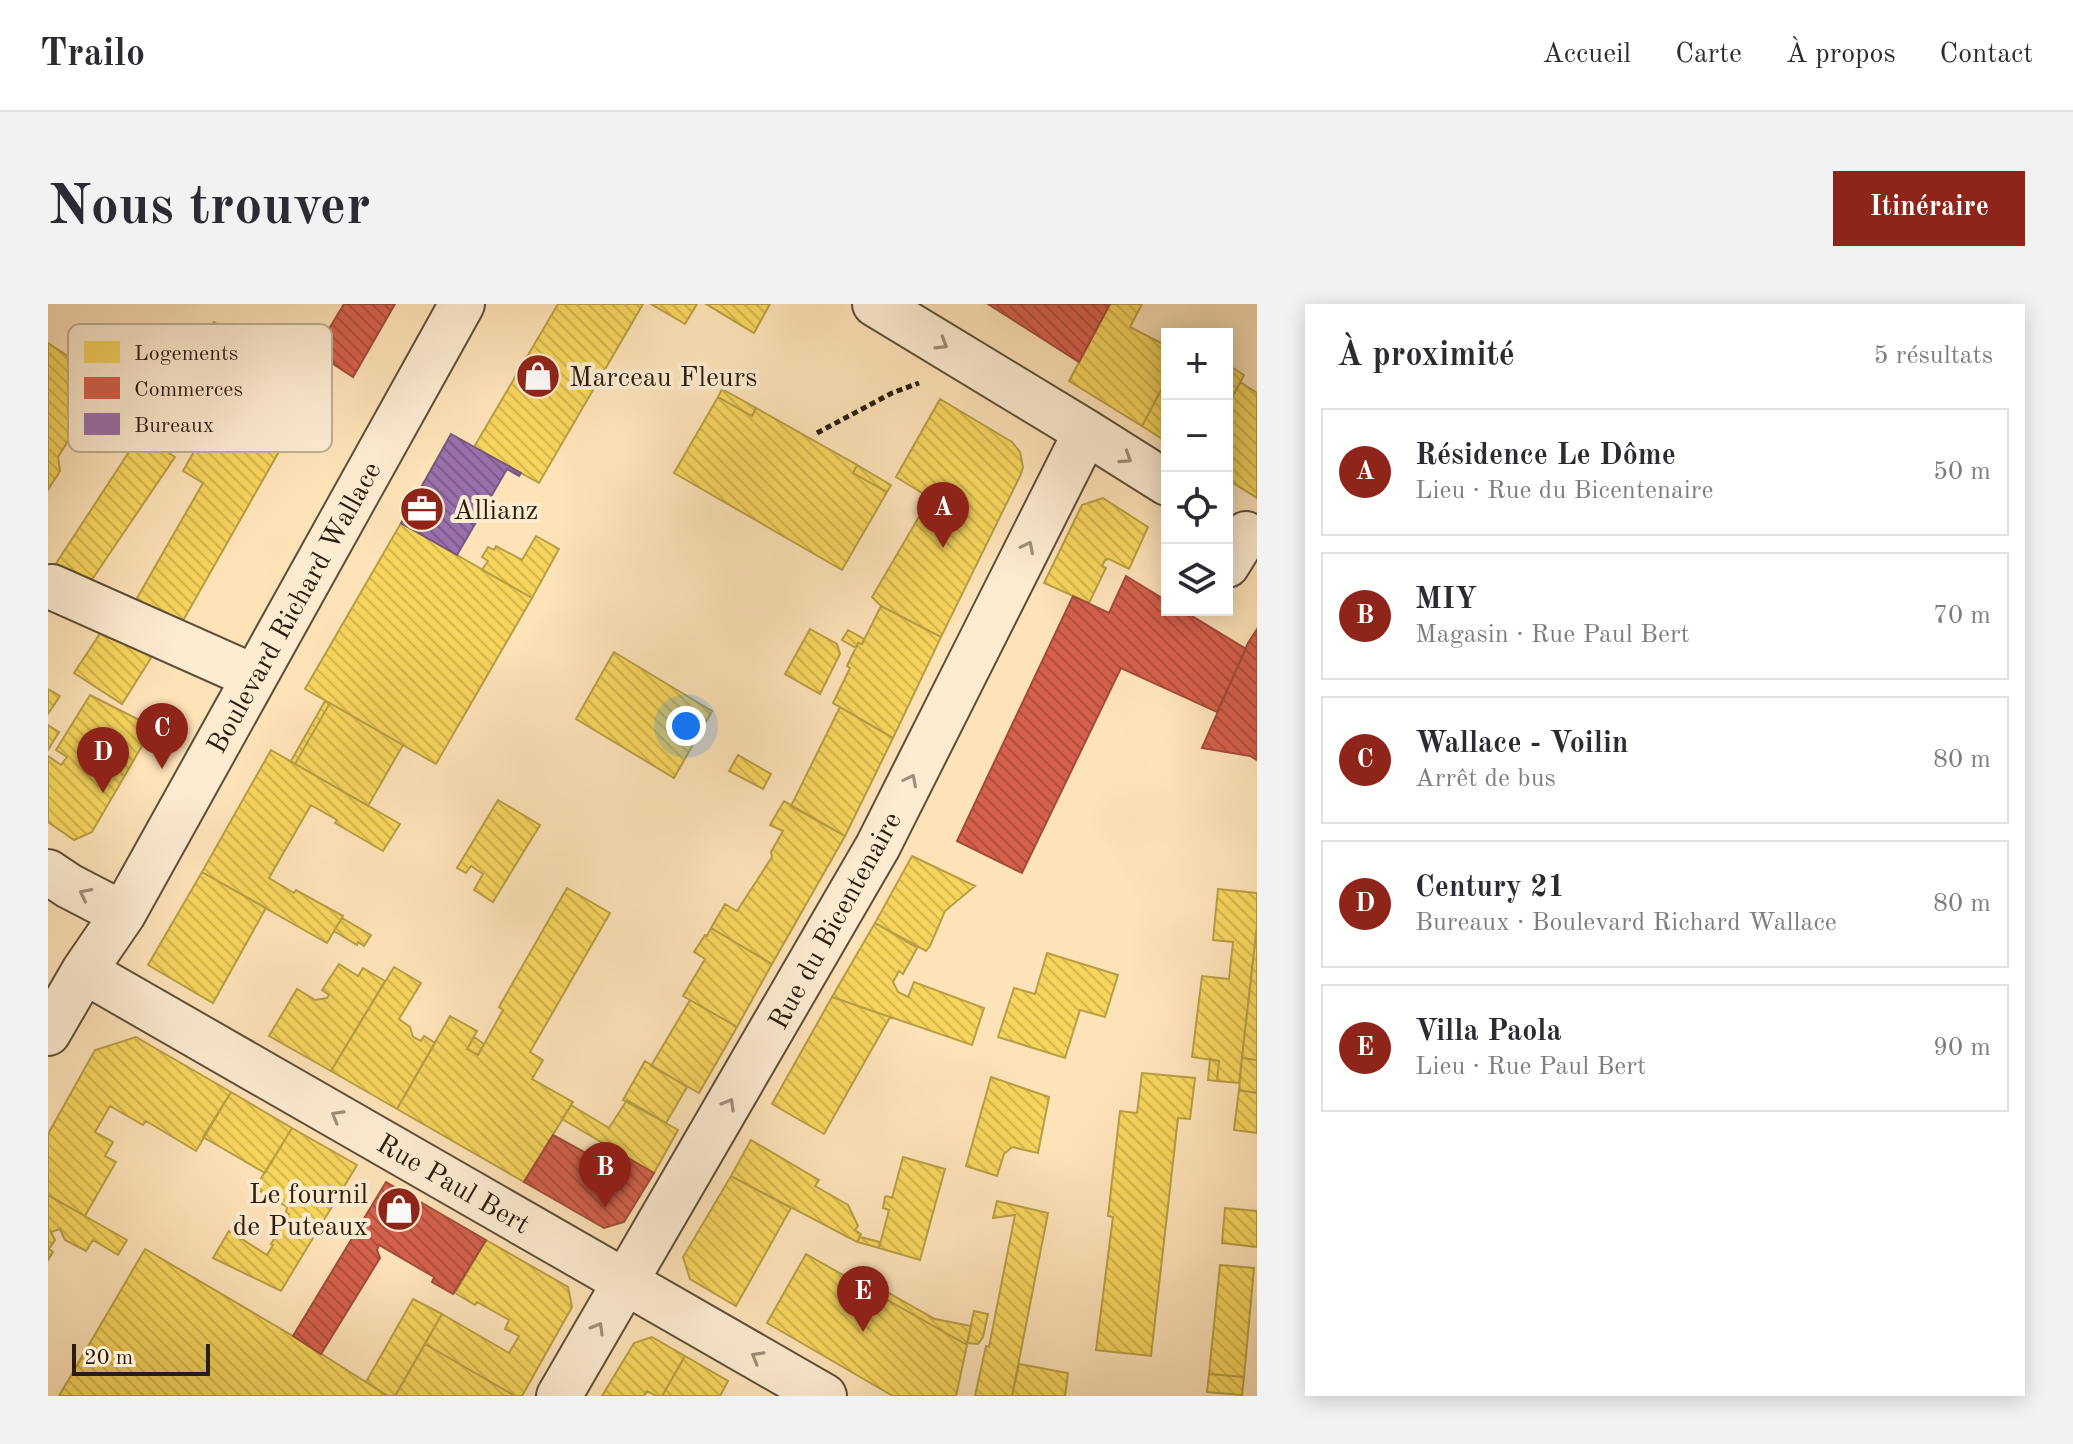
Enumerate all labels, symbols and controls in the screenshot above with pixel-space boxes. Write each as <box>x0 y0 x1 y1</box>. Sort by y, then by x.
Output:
text: Trailo <box>40 36 145 74</box>
text: Accueil <box>1542 41 1631 69</box>
text: Carte <box>1675 41 1742 69</box>
text: À propos <box>1786 41 1896 69</box>
text: Contact <box>1940 41 2033 69</box>
button: Itinéraire <box>1833 171 2025 246</box>
text: Nous trouver <box>48 180 371 236</box>
legend <box>68 324 332 452</box>
map controls <box>1161 328 1233 616</box>
button: + <box>1161 328 1233 400</box>
one-way arrow <box>933 335 948 350</box>
text: À proximité <box>1337 339 1515 373</box>
text: Logements <box>134 343 238 365</box>
text: 5 résultats <box>1874 343 1993 369</box>
shop icon: Marceau Fleurs <box>514 352 562 400</box>
place label: Marceau Fleurs <box>569 365 757 393</box>
text: Commerces <box>134 379 243 401</box>
button: − <box>1161 400 1233 472</box>
text: Bureaux <box>134 415 214 437</box>
text: Résidence Le Dôme <box>1415 441 1676 471</box>
one-way arrow <box>1117 448 1132 463</box>
street label: Boulevard Richard Wallace <box>204 458 388 759</box>
text: A <box>1355 459 1375 485</box>
text: 50 m <box>1933 459 1991 485</box>
button: locate <box>1161 472 1233 544</box>
text: Lieu · Rue du Bicentenaire <box>1415 478 1713 504</box>
pin: A <box>917 482 969 548</box>
office icon: Allianz <box>398 485 446 533</box>
place label: Allianz <box>453 498 538 526</box>
one-way arrow <box>1018 541 1034 556</box>
button: layers <box>1161 544 1233 616</box>
text: MIY <box>1415 585 1477 615</box>
text: B <box>1356 603 1374 629</box>
text: 70 m <box>1933 603 1991 629</box>
text: Magasin · Rue Paul Bert <box>1415 622 1690 648</box>
pin: C <box>136 703 188 769</box>
your location <box>666 706 706 746</box>
pin: D <box>77 727 129 793</box>
text: Wallace - Voilin <box>1415 729 1629 759</box>
text: C <box>1356 747 1374 773</box>
text: 80 m <box>1933 747 1991 773</box>
text: Arrêt de bus <box>1415 766 1556 792</box>
one-way arrow <box>902 773 917 788</box>
street label: Rue du Bicentenaire <box>765 808 908 1035</box>
text: Century 21 <box>1415 873 1565 903</box>
one-way arrow <box>78 889 93 904</box>
text: D <box>1355 891 1375 917</box>
text: 80 m <box>1933 891 1991 917</box>
text: Bureaux · Boulevard Richard Wallace <box>1415 910 1837 936</box>
text: Villa Paola <box>1415 1017 1562 1047</box>
text: E <box>1356 1035 1374 1061</box>
text: 90 m <box>1933 1035 1991 1061</box>
text: Lieu · Rue Paul Bert <box>1415 1054 1646 1080</box>
one-way arrow <box>719 1098 735 1113</box>
one-way arrow <box>331 1110 346 1126</box>
street label: Rue Paul Bert <box>371 1131 534 1241</box>
pin: B <box>579 1142 631 1208</box>
place label: Le fournil de Puteaux <box>233 1182 368 1242</box>
shop icon: Le fournil de Puteaux <box>375 1185 423 1233</box>
pin: E <box>837 1266 889 1332</box>
one-way arrow <box>588 1323 604 1337</box>
scale bar <box>72 1340 210 1376</box>
text: 20 m <box>84 1347 133 1369</box>
one-way arrow <box>751 1351 766 1367</box>

